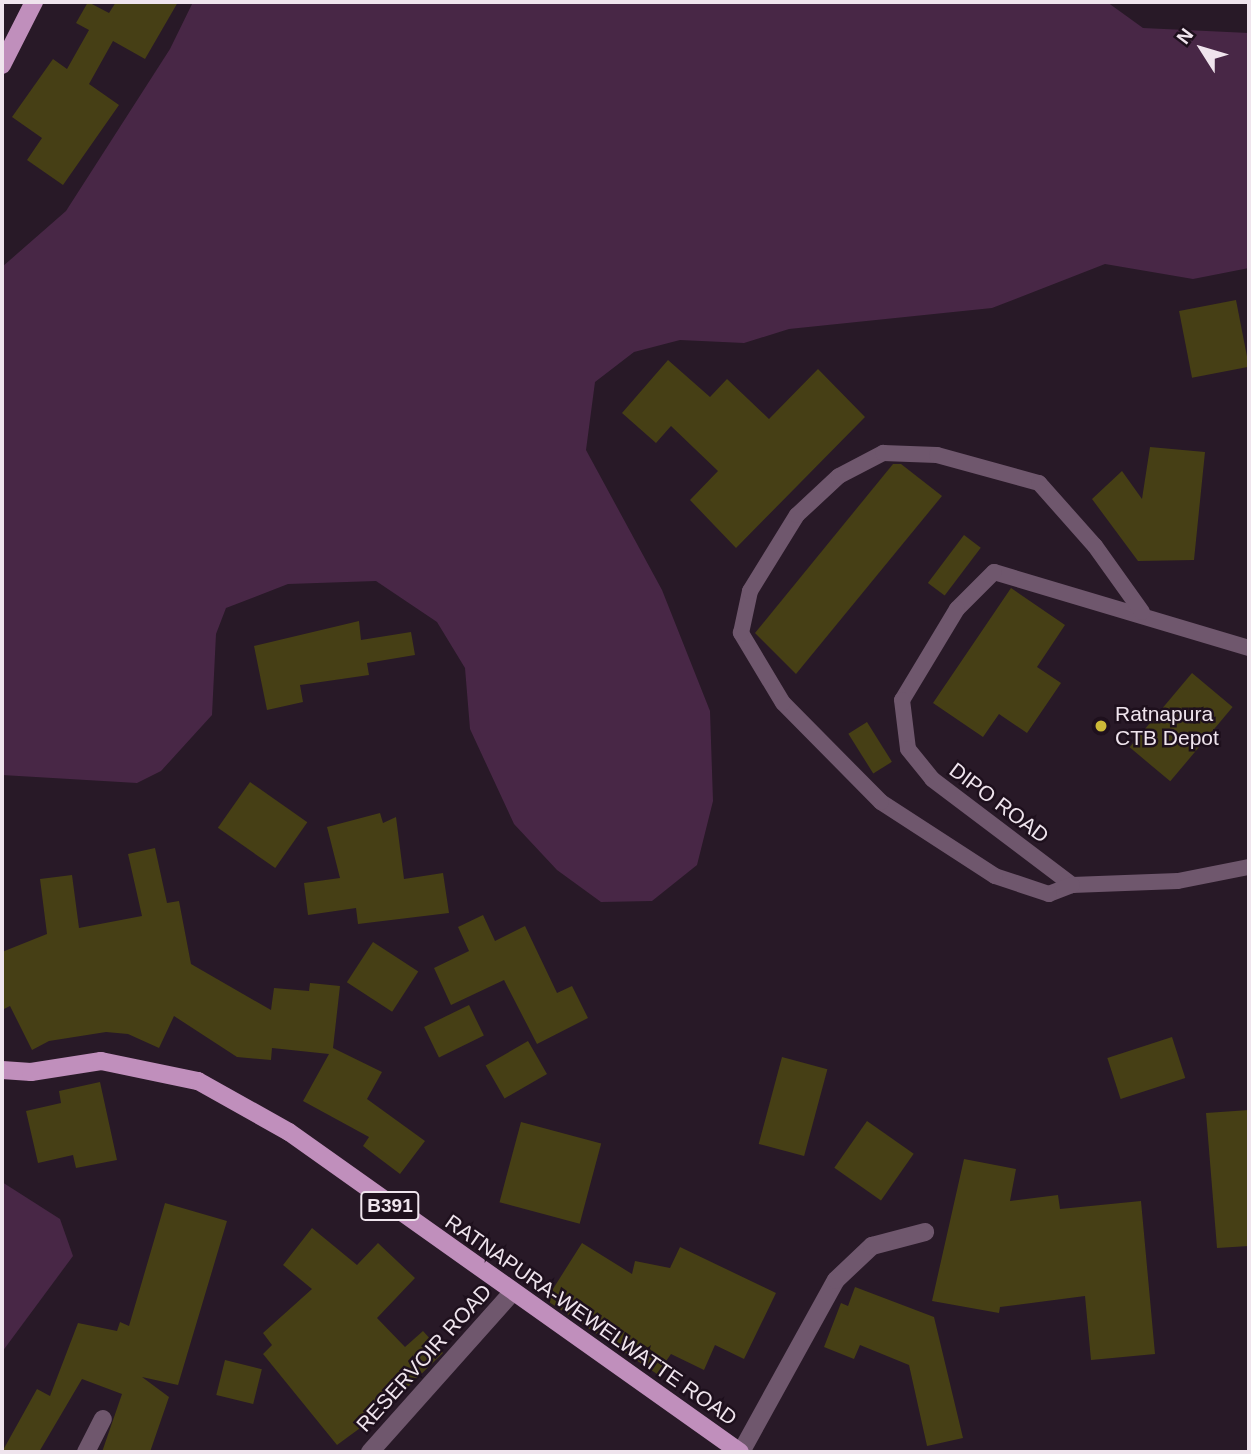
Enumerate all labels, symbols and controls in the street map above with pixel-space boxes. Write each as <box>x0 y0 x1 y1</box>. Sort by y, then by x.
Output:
north arrow <box>1167 14 1237 84</box>
text: N <box>1172 24 1197 48</box>
place label: Ratnapura CTB Depot <box>1115 701 1219 751</box>
marker: Ratnapura CTB Depot <box>1093 718 1109 734</box>
street label: DIPO ROAD <box>944 757 1054 849</box>
road number: B391 <box>360 1190 420 1222</box>
street label: RATNAPURA-WEWELWATTE ROAD <box>440 1209 742 1431</box>
street label: RESERVOIR ROAD <box>351 1279 497 1437</box>

